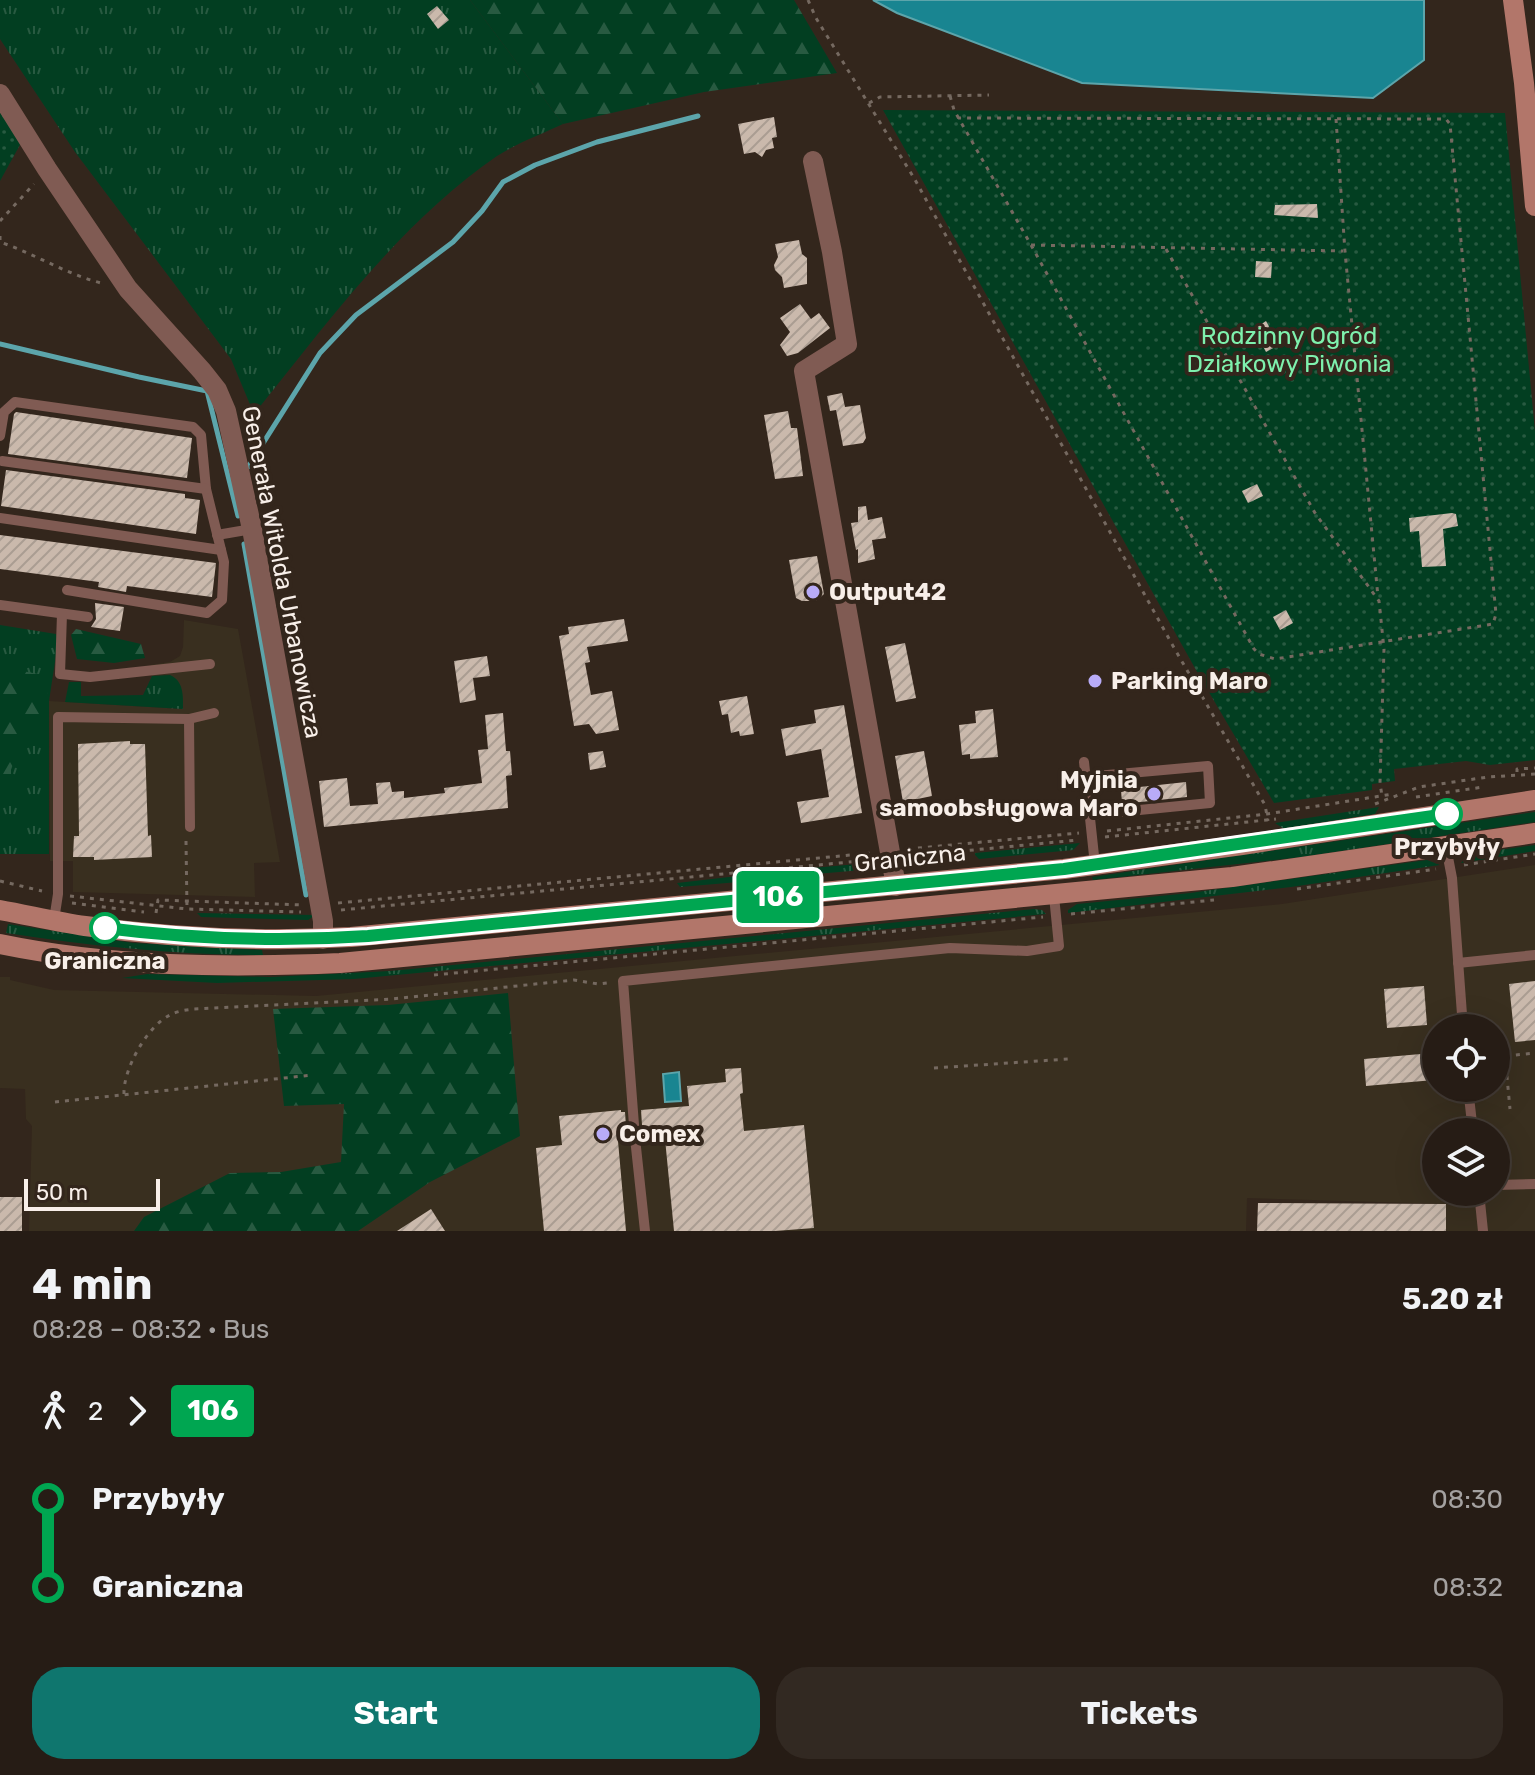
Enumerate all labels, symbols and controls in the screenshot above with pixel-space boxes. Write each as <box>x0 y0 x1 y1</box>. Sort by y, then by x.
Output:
park label: Rodzinny Ogród Działkowy Piwonia <box>1187 322 1391 378</box>
street label: Generała Witolda Urbanowicza <box>236 403 328 741</box>
place label: Output42 <box>829 578 946 606</box>
marker: Output42 <box>804 583 822 601</box>
place label: Parking Maro <box>1111 667 1268 695</box>
marker: Parking Maro <box>1086 672 1104 690</box>
place label: Myjnia samoobsługowa Maro <box>879 766 1138 822</box>
marker: Myjnia samoobsługowa Maro <box>1145 785 1163 803</box>
marker: Przybyły <box>1432 799 1462 829</box>
place label: Przybyły <box>1394 833 1500 861</box>
street label: Graniczna <box>853 838 967 878</box>
line badge: 106 <box>732 871 824 923</box>
text: 106 <box>752 880 804 913</box>
marker: Graniczna <box>90 913 120 943</box>
place label: Graniczna <box>44 947 166 975</box>
map controls <box>1422 1014 1510 1206</box>
button: locate <box>1422 1014 1510 1102</box>
button: layers <box>1422 1118 1510 1206</box>
place label: Comex <box>619 1120 700 1148</box>
marker: Comex <box>594 1125 612 1143</box>
scale bar <box>24 1175 160 1211</box>
text: 50 m <box>36 1179 88 1206</box>
text: 4 min <box>32 1258 153 1310</box>
text: 5.20 zł <box>1402 1281 1503 1317</box>
text: 08:28 – 08:32 · Bus <box>32 1314 269 1345</box>
icon: walk <box>32 1389 76 1433</box>
icon: forward <box>115 1389 159 1433</box>
text: 106 <box>187 1394 238 1427</box>
text: 2 <box>88 1396 103 1427</box>
text: Przybyły <box>92 1481 225 1517</box>
text: 08:30 <box>1431 1484 1503 1515</box>
text: Graniczna <box>92 1569 244 1605</box>
text: 08:32 <box>1432 1572 1503 1603</box>
button: Start <box>32 1667 760 1759</box>
button: Tickets <box>776 1667 1503 1759</box>

